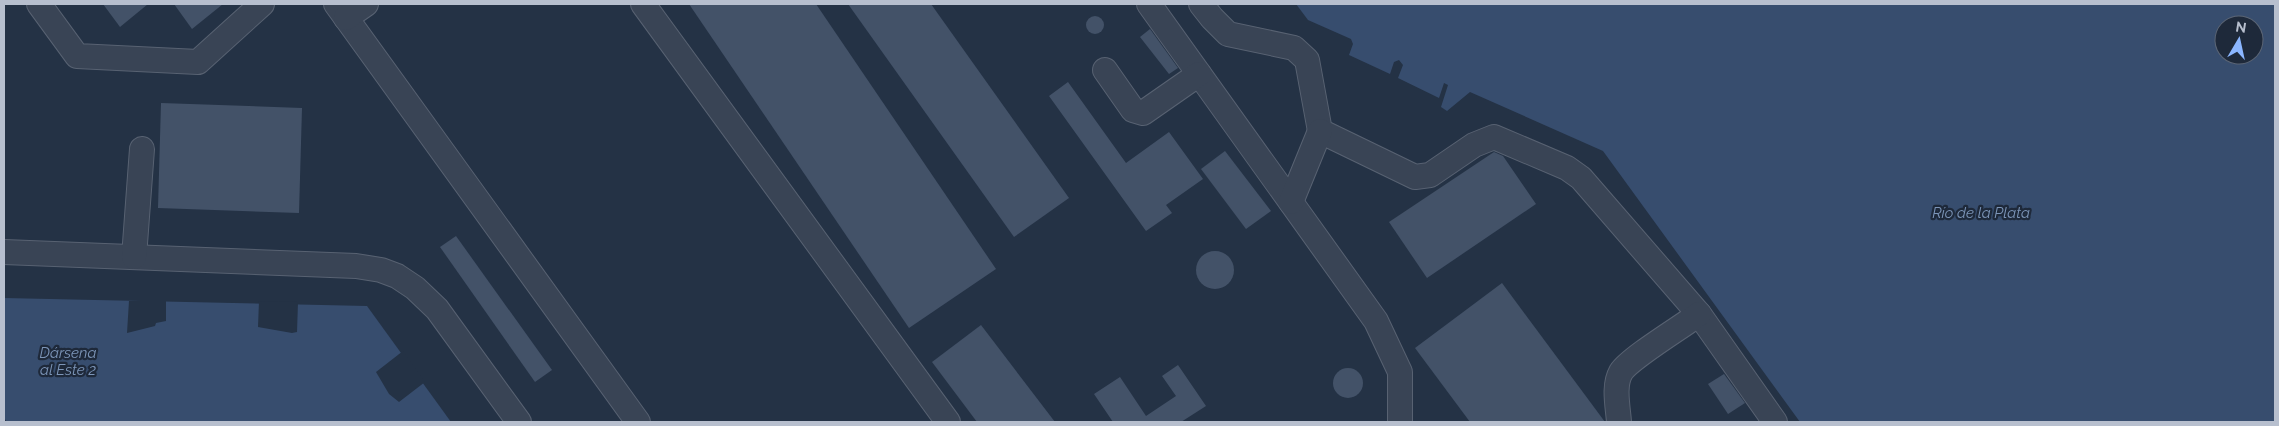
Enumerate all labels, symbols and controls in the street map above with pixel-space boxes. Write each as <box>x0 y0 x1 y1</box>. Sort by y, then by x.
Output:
north arrow <box>2214 15 2264 65</box>
text: N <box>2235 18 2248 36</box>
water label: Río de la Plata <box>1932 204 2030 222</box>
water label: Dársena al Este 2 <box>40 344 96 379</box>

